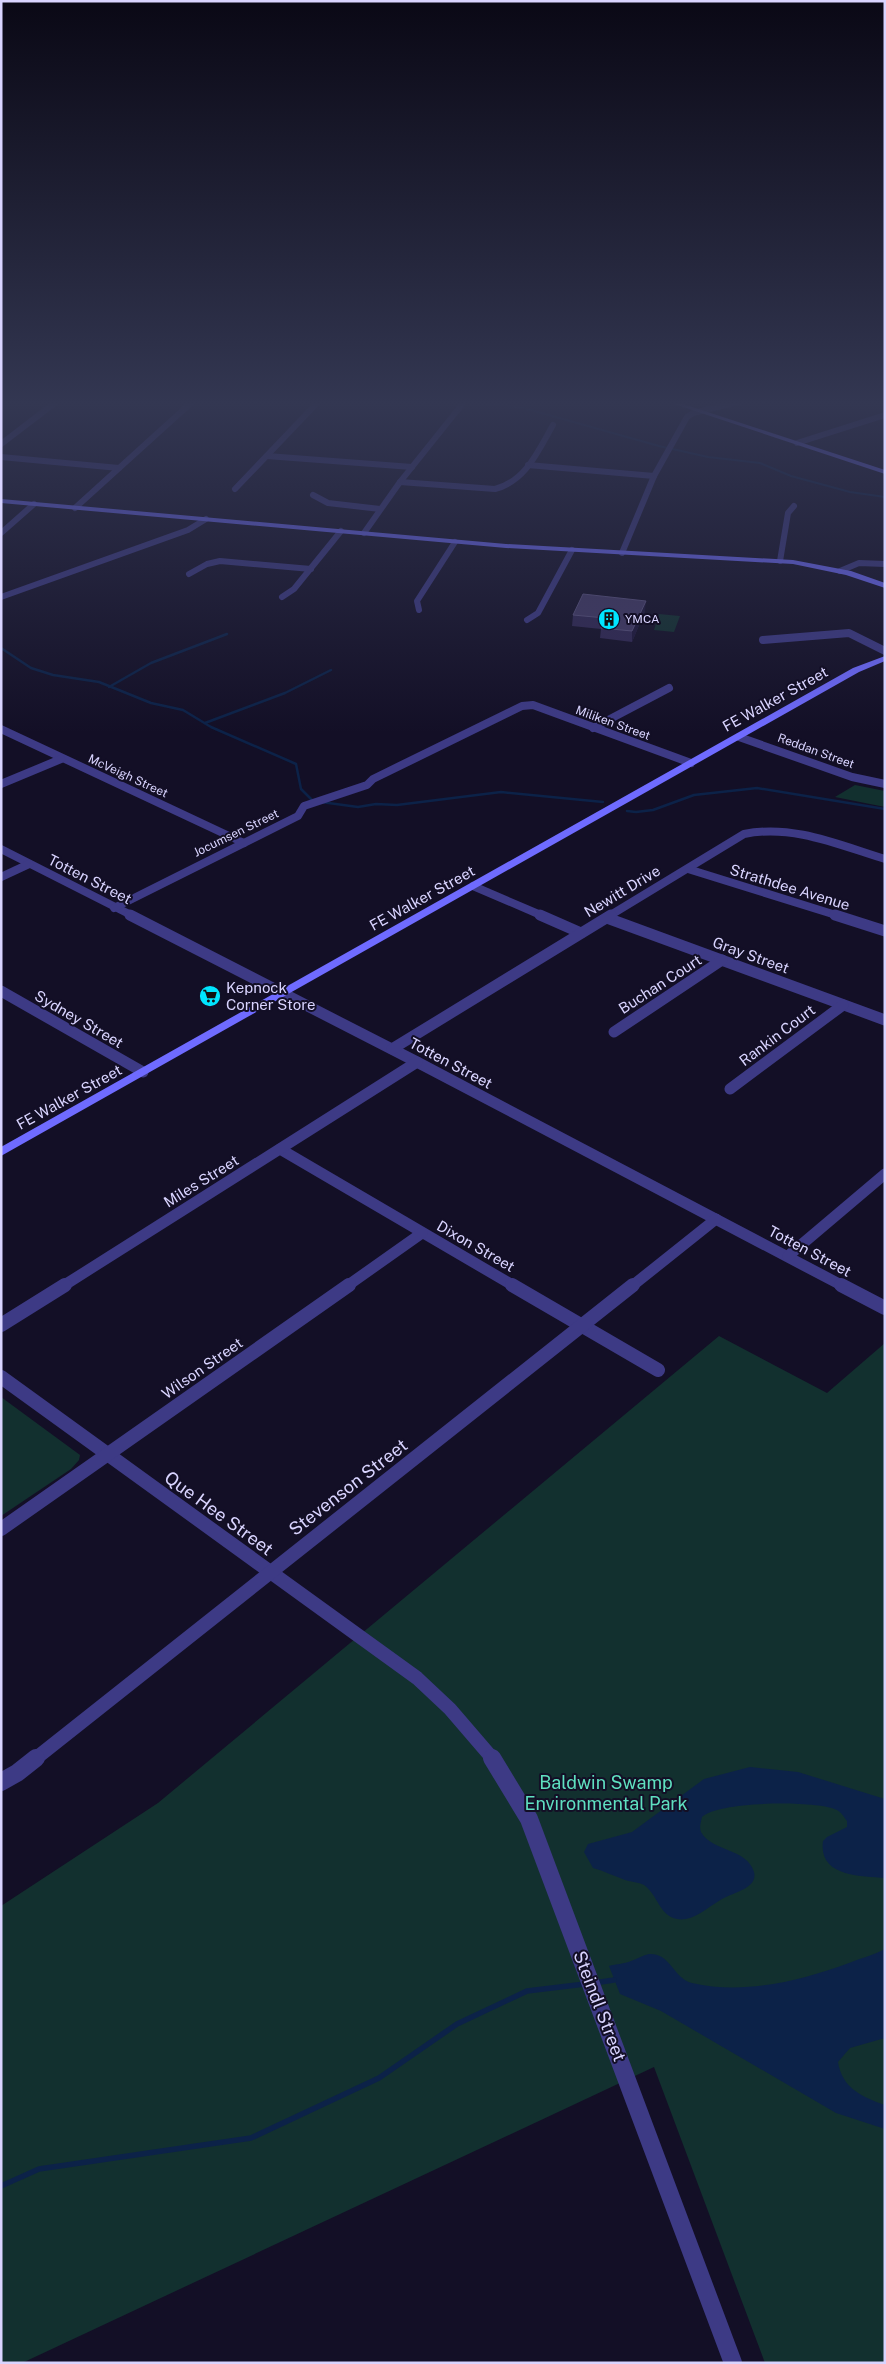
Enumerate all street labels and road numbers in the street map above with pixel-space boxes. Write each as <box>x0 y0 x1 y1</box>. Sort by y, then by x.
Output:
street label: FE Walker Street <box>719 663 831 735</box>
street label: Miliken Street <box>574 703 653 743</box>
street label: Reddan Street <box>776 731 857 771</box>
street label: McVeigh Street <box>86 751 170 801</box>
street label: Jocumsen Street <box>191 806 281 860</box>
street label: Totten Street <box>45 851 135 907</box>
street label: Strathdee Avenue <box>728 861 852 913</box>
street label: FE Walker Street <box>366 862 478 934</box>
street label: Newitt Drive <box>581 862 663 920</box>
street label: Gray Street <box>710 933 792 977</box>
street label: Buchan Court <box>615 951 705 1017</box>
street label: Sydney Street <box>32 987 126 1051</box>
street label: Rankin Court <box>736 1001 818 1069</box>
street label: Totten Street <box>407 1034 495 1092</box>
street label: FE Walker Street <box>13 1061 125 1133</box>
street label: Miles Street <box>161 1151 242 1211</box>
street label: Dixon Street <box>434 1217 518 1275</box>
street label: Totten Street <box>766 1222 854 1280</box>
street label: Wilson Street <box>158 1334 246 1402</box>
street label: Stevenson Street <box>285 1434 411 1540</box>
street label: Que Hee Street <box>161 1467 277 1559</box>
street label: Steindl Street <box>569 1948 631 2064</box>

